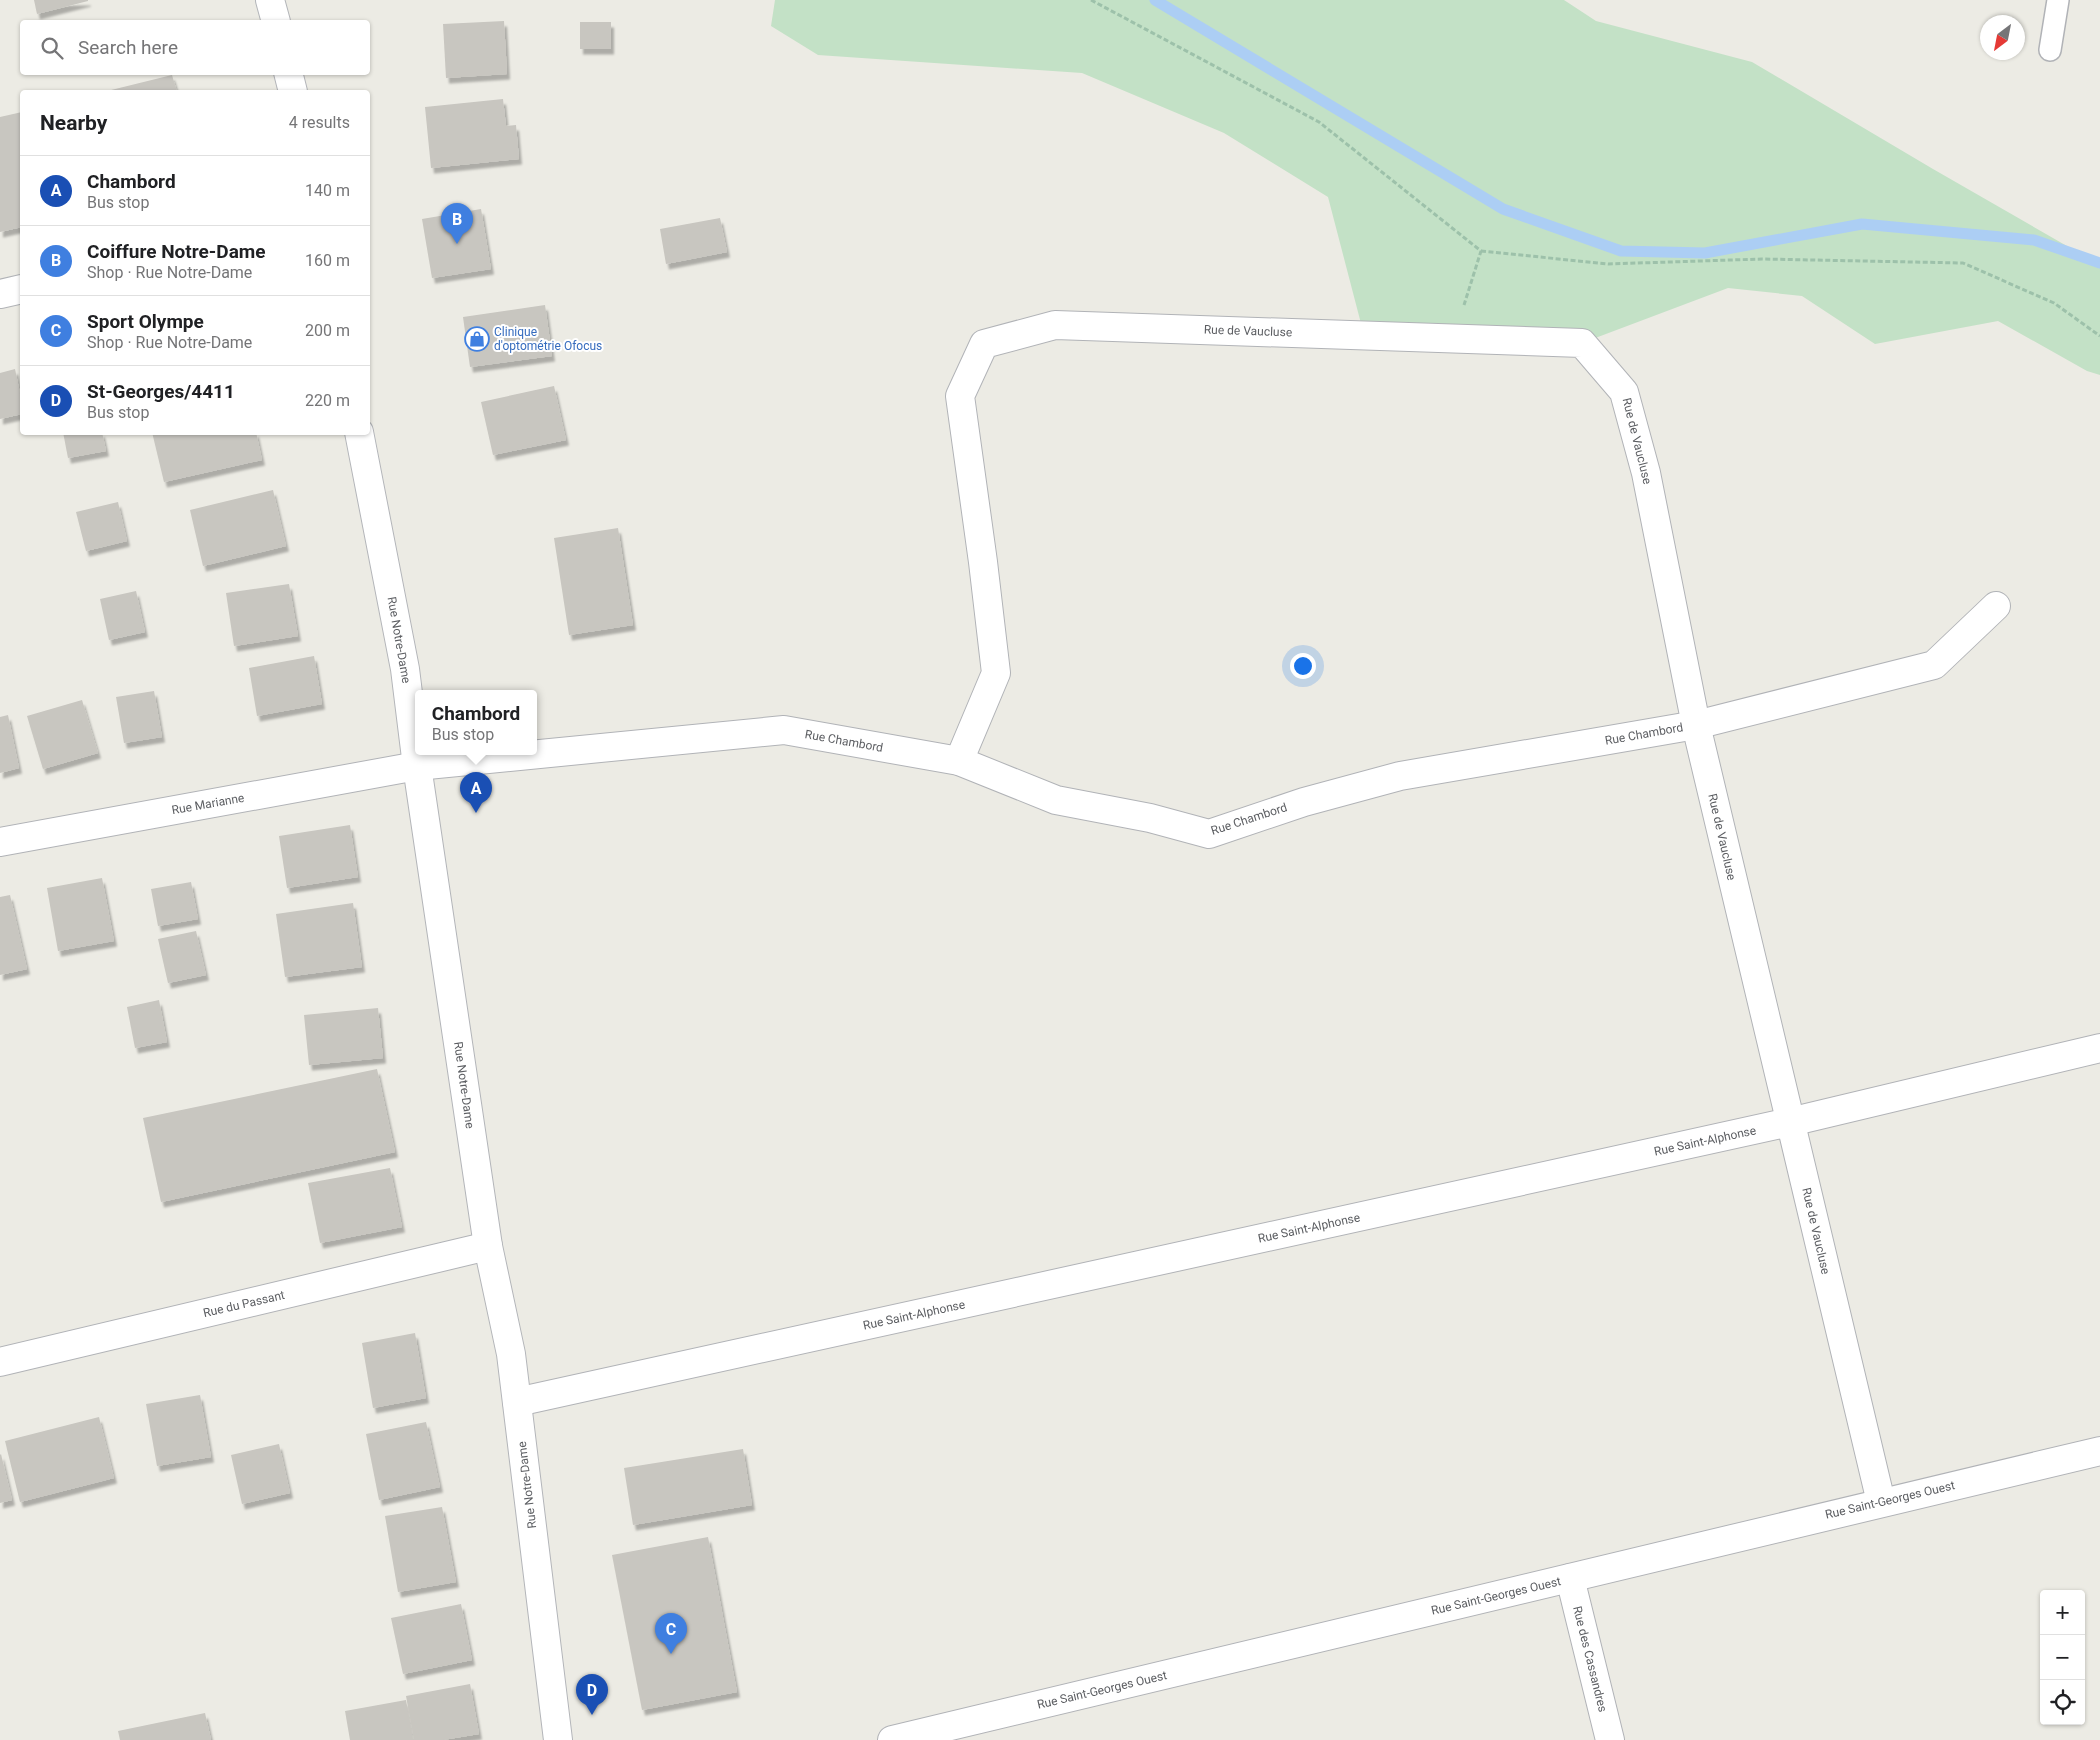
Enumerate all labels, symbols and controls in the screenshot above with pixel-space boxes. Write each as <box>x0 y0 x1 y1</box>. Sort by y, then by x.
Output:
north arrow <box>1980 15 2025 60</box>
search box <box>20 20 370 75</box>
icon: search <box>38 34 66 62</box>
text: Search here <box>78 36 178 59</box>
text: Nearby <box>40 111 107 135</box>
text: 4 results <box>289 113 350 132</box>
text: Chambord <box>87 170 176 193</box>
text: A <box>51 181 61 200</box>
text: 140 m <box>305 181 350 200</box>
text: Bus stop <box>87 193 149 212</box>
pin: B <box>441 203 473 244</box>
text: Coiffure Notre-Dame <box>87 240 266 263</box>
text: B <box>51 251 61 270</box>
text: 160 m <box>305 251 350 270</box>
text: Shop · Rue Notre-Dame <box>87 263 252 282</box>
text: Sport Olympe <box>87 310 204 333</box>
text: C <box>51 321 61 340</box>
text: 200 m <box>305 321 350 340</box>
street label: Rue de Vaucluse <box>1204 322 1292 340</box>
place label: Clinique d'optométrie Ofocus <box>494 325 602 353</box>
shop icon: Clinique d'optométrie Ofocus <box>464 326 490 352</box>
text: Shop · Rue Notre-Dame <box>87 333 252 352</box>
text: St-Georges/4411 <box>87 380 235 403</box>
text: D <box>51 391 61 410</box>
text: 220 m <box>305 391 350 410</box>
street label: Rue de Vaucluse <box>1620 396 1654 486</box>
text: Bus stop <box>87 403 149 422</box>
street label: Rue Notre-Dame <box>384 596 414 684</box>
your location <box>1290 653 1316 679</box>
popup <box>415 690 537 755</box>
text: Chambord <box>432 702 520 725</box>
street label: Rue Chambord <box>1604 720 1684 748</box>
text: Bus stop <box>432 725 494 744</box>
street label: Rue Chambord <box>804 727 884 755</box>
pin: A <box>460 772 492 813</box>
street label: Rue Marianne <box>171 791 245 817</box>
street label: Rue de Vaucluse <box>1705 792 1739 882</box>
street label: Rue Chambord <box>1209 800 1289 838</box>
street label: Rue Notre-Dame <box>451 1041 477 1129</box>
street label: Rue Saint-Alphonse <box>1653 1123 1757 1159</box>
street label: Rue de Vaucluse <box>1799 1186 1833 1276</box>
street label: Rue Saint-Alphonse <box>1257 1210 1361 1246</box>
street label: Rue du Passant <box>202 1288 286 1320</box>
street label: Rue Saint-Alphonse <box>862 1297 966 1333</box>
street label: Rue Notre-Dame <box>515 1441 539 1529</box>
street label: Rue Saint-Georges Ouest <box>1824 1478 1956 1522</box>
street label: Rue Saint-Georges Ouest <box>1430 1574 1562 1618</box>
map controls <box>2040 1590 2085 1725</box>
button: + <box>2040 1590 2085 1635</box>
street label: Rue des Cassandres <box>1570 1605 1610 1713</box>
pin: C <box>655 1613 687 1654</box>
button: − <box>2040 1635 2085 1680</box>
street label: Rue Saint-Georges Ouest <box>1036 1668 1168 1712</box>
pin: D <box>576 1674 608 1715</box>
button: locate <box>2040 1680 2085 1725</box>

